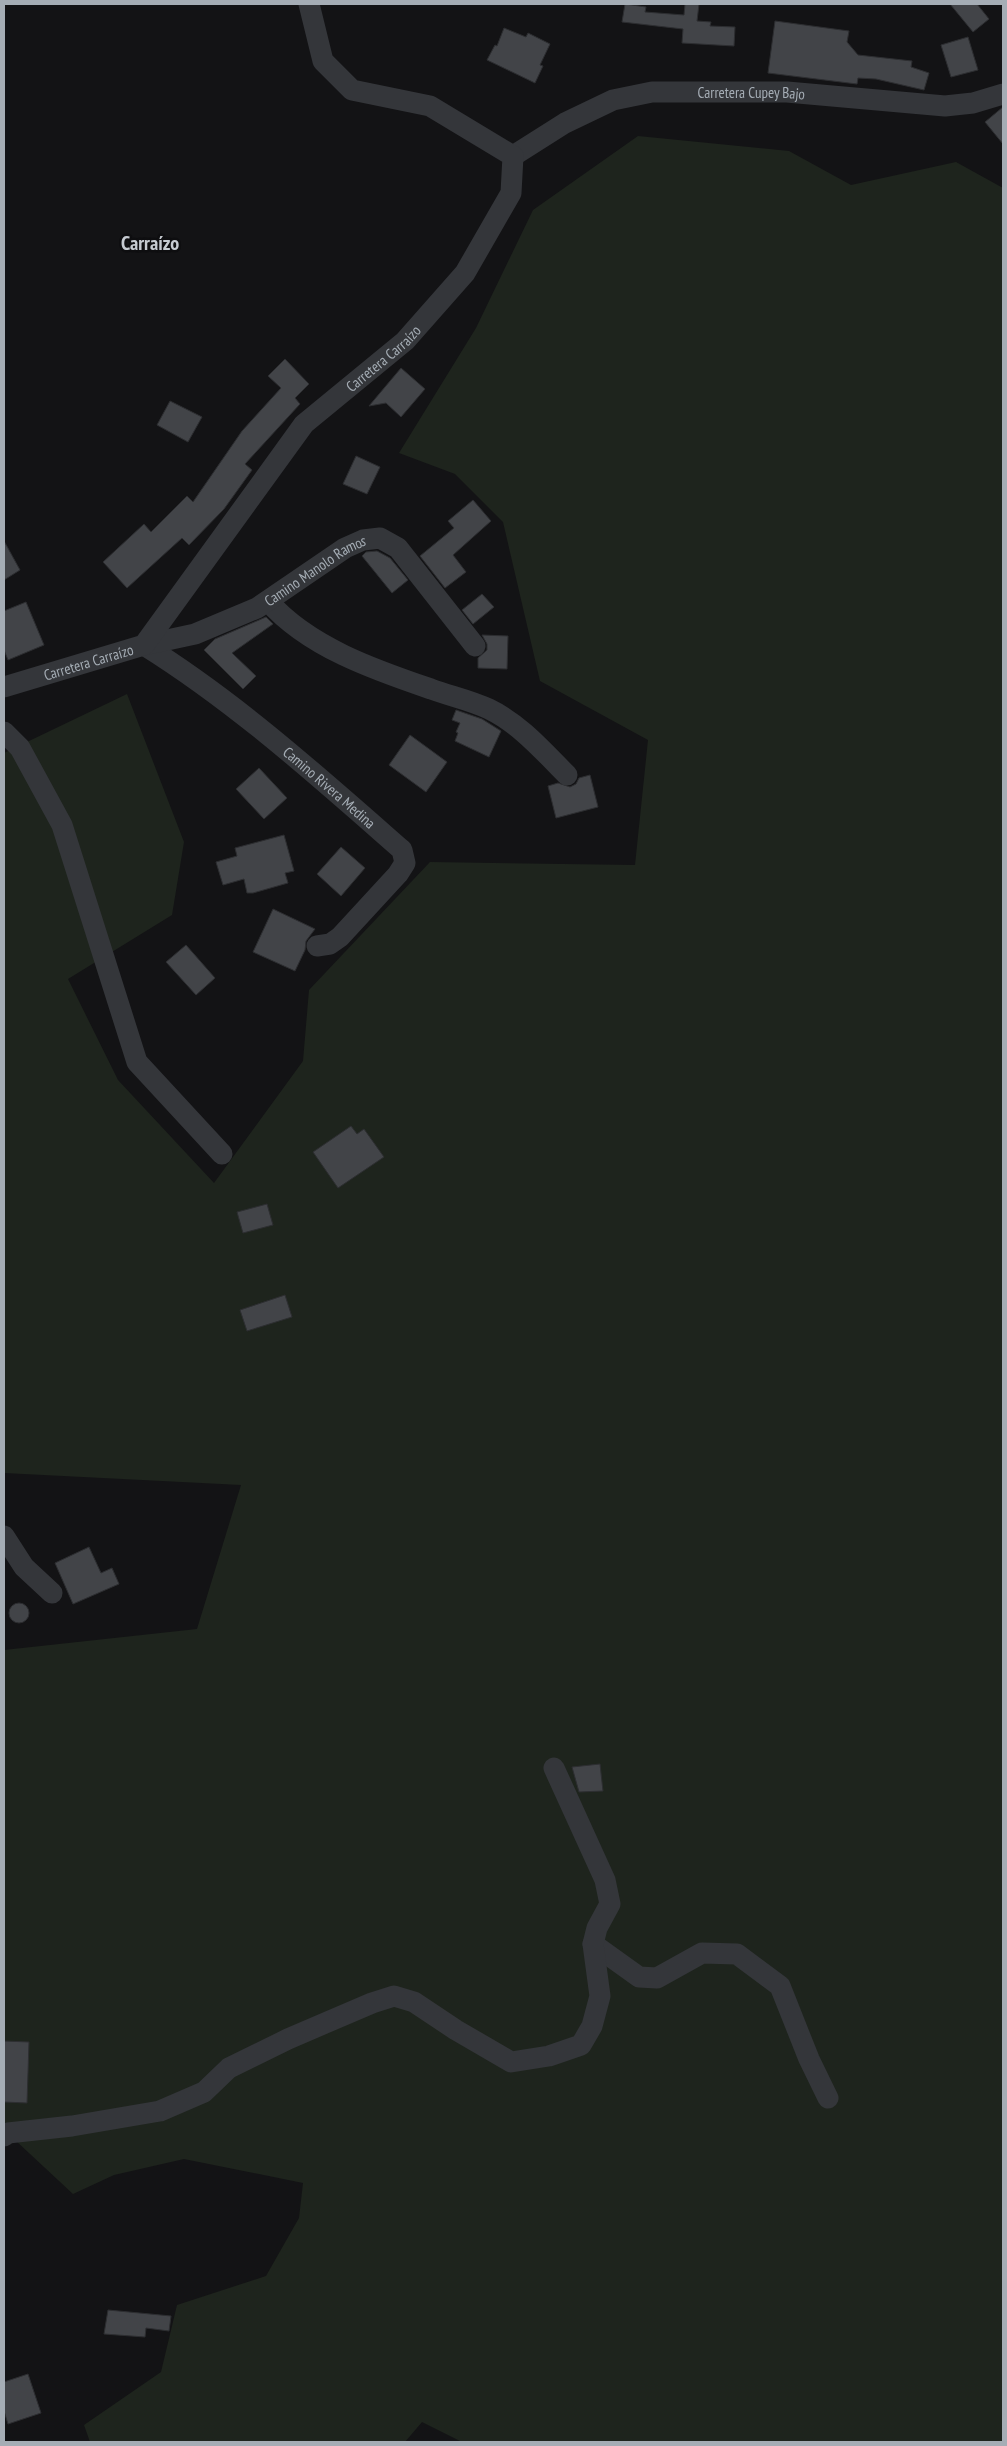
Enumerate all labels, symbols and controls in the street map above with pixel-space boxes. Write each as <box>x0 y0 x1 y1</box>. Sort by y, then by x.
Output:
street label: Carretera Cupey Bajo <box>698 83 806 103</box>
district label: Carraízo <box>121 230 179 256</box>
street label: Carretera Carraízo <box>342 321 424 395</box>
street label: Camino Manolo Ramos <box>260 530 367 610</box>
street label: Carretera Carraízo <box>41 639 135 684</box>
street label: Camino Rivera Medina <box>280 742 380 832</box>

